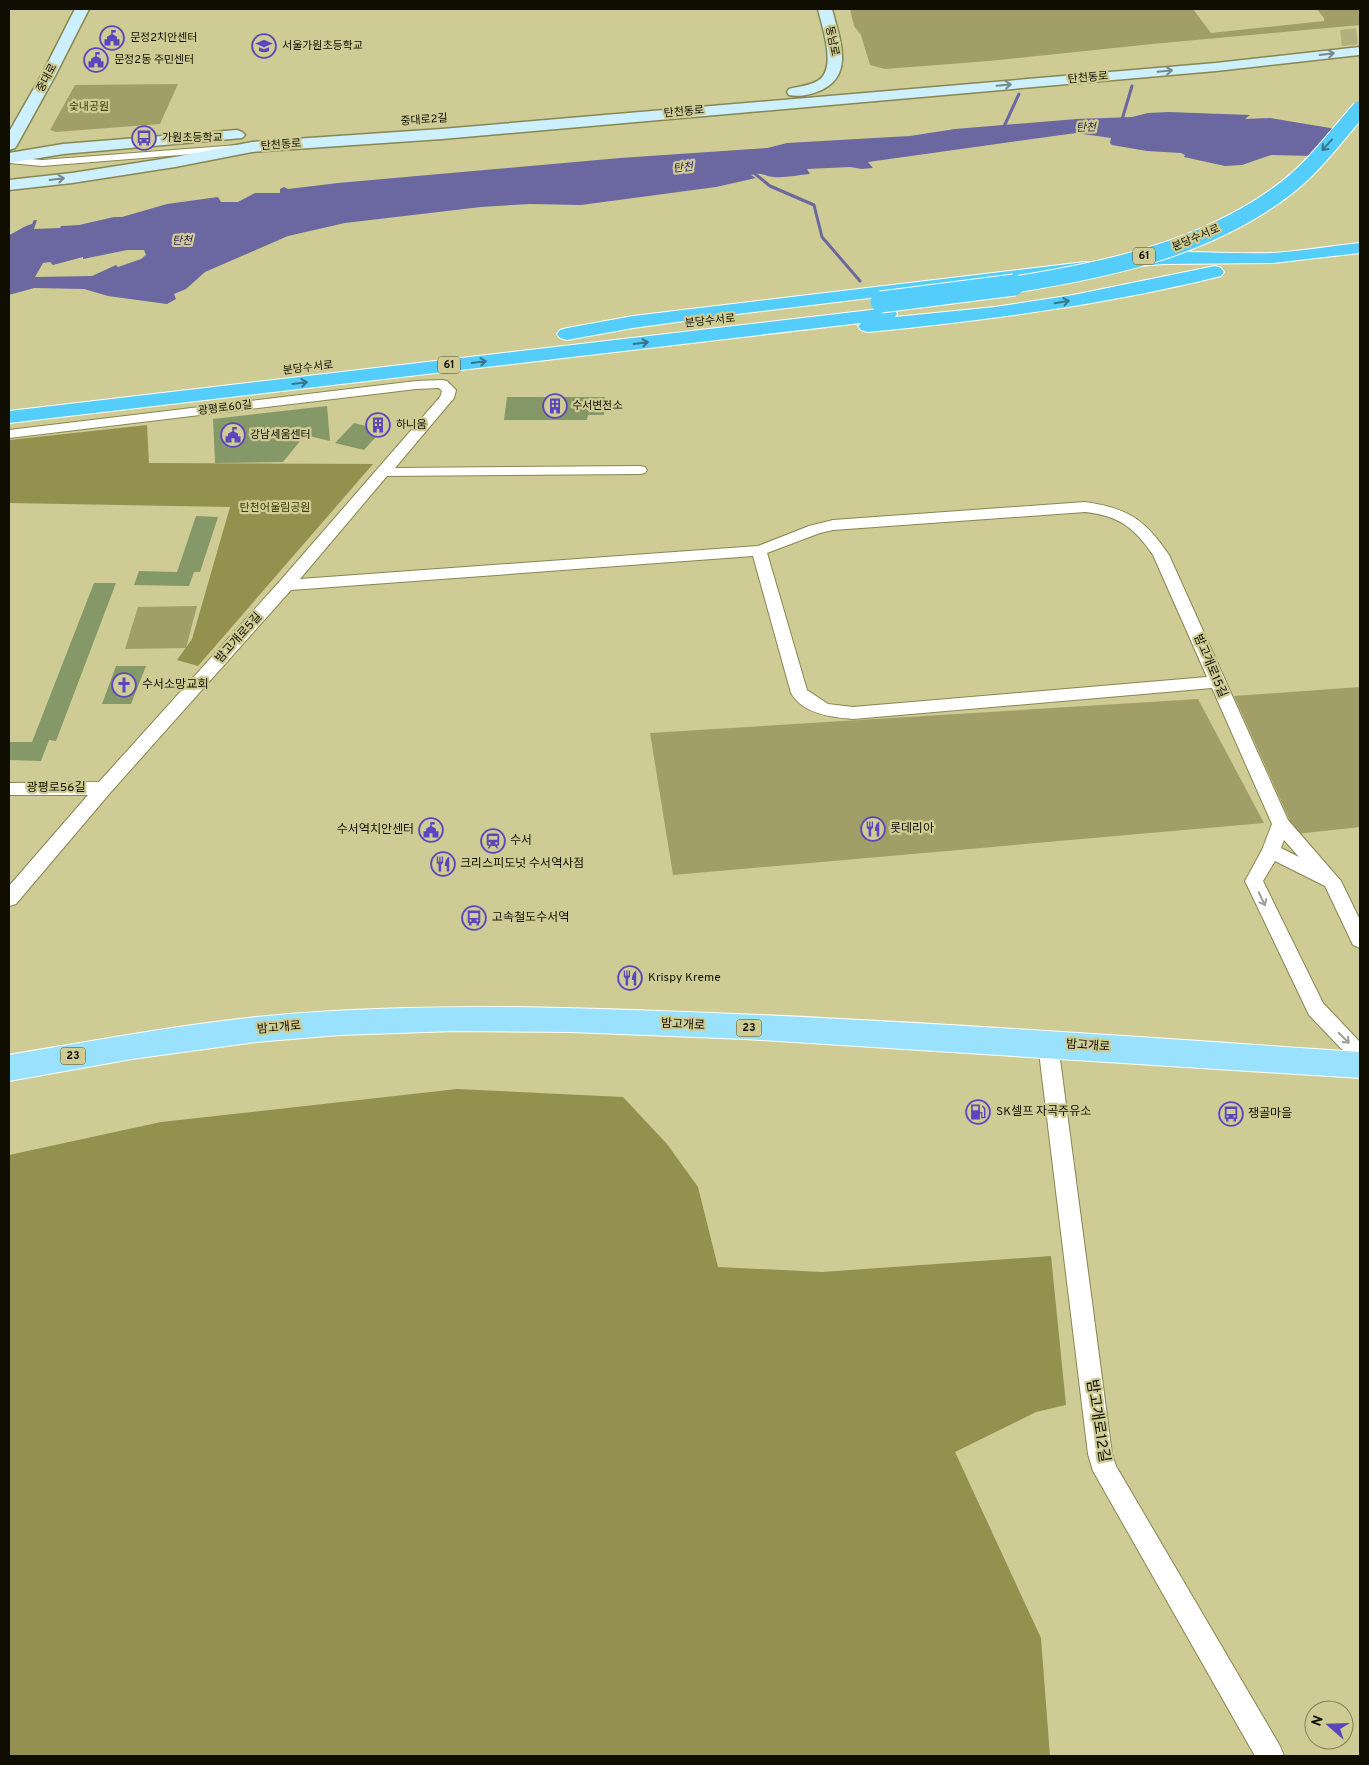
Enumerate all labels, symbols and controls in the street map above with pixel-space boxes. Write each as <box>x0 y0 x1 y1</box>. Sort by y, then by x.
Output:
public building icon: 문정2치안센터 <box>99 25 125 51</box>
street label: 동남로 <box>822 25 842 57</box>
place label: 문정2치안센터 <box>130 31 197 45</box>
school or university icon: 서울가원초등학교 <box>251 33 277 59</box>
place label: 서울가원초등학교 <box>282 39 363 53</box>
public building icon: 문정2동 주민센터 <box>83 47 109 73</box>
one-way arrow <box>1319 49 1335 59</box>
place label: 문정2동 주민센터 <box>114 53 194 67</box>
street label: 중대로 <box>34 61 60 95</box>
one-way arrow <box>1157 66 1173 76</box>
street label: 탄천동로 <box>1067 69 1109 87</box>
one-way arrow <box>995 80 1011 90</box>
park label: 숯내공원 <box>69 100 109 114</box>
street label: 탄천동로 <box>663 103 705 121</box>
street label: 중대로2길 <box>400 111 448 129</box>
water label: 탄천 <box>1076 121 1098 135</box>
bus stop icon: 가원초등학교 <box>131 125 157 151</box>
place label: 가원초등학교 <box>162 131 223 145</box>
street label: 탄천동로 <box>260 137 302 153</box>
one-way arrow <box>1322 139 1333 152</box>
water label: 탄천 <box>672 160 696 176</box>
one-way arrow <box>49 174 65 184</box>
street label: 분당수서로 <box>1170 222 1222 254</box>
water label: 탄천 <box>172 234 194 248</box>
road number: 61 <box>1133 248 1155 264</box>
one-way arrow <box>1054 297 1070 307</box>
street label: 분당수서로 <box>684 311 736 331</box>
one-way arrow <box>632 338 648 348</box>
road number: 61 <box>438 356 460 374</box>
one-way arrow <box>471 356 487 366</box>
street label: 분당수서로 <box>282 358 334 378</box>
one-way arrow <box>292 377 308 387</box>
building icon: 수서변전소 <box>542 393 568 419</box>
street label: 광평로60길 <box>197 398 253 418</box>
place label: 수서변전소 <box>572 399 623 413</box>
building icon: 하니움 <box>365 412 391 438</box>
place label: 하니움 <box>396 418 426 432</box>
public building icon: 강남세움센터 <box>220 422 246 448</box>
place label: 강남세움센터 <box>250 428 311 442</box>
park label: 탄천어울림공원 <box>240 501 310 515</box>
street label: 밤고개로5길 <box>212 609 266 667</box>
street label: 밤고개로15길 <box>1190 632 1230 700</box>
church icon: 수서소망교회 <box>111 672 137 698</box>
place label: 수서소망교회 <box>142 677 208 693</box>
street label: 광평로56길 <box>27 780 85 796</box>
restaurant icon: 롯데리아 <box>860 816 886 842</box>
public building icon: 수서역치안센터 <box>418 817 444 843</box>
place label: 롯데리아 <box>890 821 934 837</box>
place label: 수서역치안센터 <box>337 822 414 838</box>
station icon: 수서 <box>480 828 506 854</box>
place label: 수서 <box>510 833 532 849</box>
restaurant icon: 크리스피도넛 수서역사점 <box>430 851 456 877</box>
place label: 크리스피도넛 수서역사점 <box>460 856 584 872</box>
one-way arrow <box>1258 891 1268 906</box>
bus stop icon: 고속철도수서역 <box>461 905 487 931</box>
place label: 고속철도수서역 <box>492 910 569 926</box>
restaurant icon: Krispy Kreme <box>617 965 643 991</box>
place label: Krispy Kreme <box>648 970 721 986</box>
street label: 밤고개로 <box>661 1016 705 1034</box>
street label: 밤고개로 <box>256 1018 302 1038</box>
road number: 23 <box>736 1020 762 1036</box>
one-way arrow <box>1338 1032 1350 1044</box>
street label: 밤고개로 <box>1065 1036 1111 1056</box>
road number: 23 <box>60 1048 86 1064</box>
fuel station icon: SK셀프 자곡주유소 <box>965 1099 991 1125</box>
bus stop icon: 쟁골마을 <box>1218 1101 1244 1127</box>
place label: SK셀프 자곡주유소 <box>996 1104 1091 1120</box>
place label: 쟁골마을 <box>1248 1106 1292 1122</box>
street label: 밤고개로12길 <box>1081 1378 1113 1464</box>
north arrow <box>1304 1700 1354 1750</box>
text: N <box>1308 1713 1328 1729</box>

